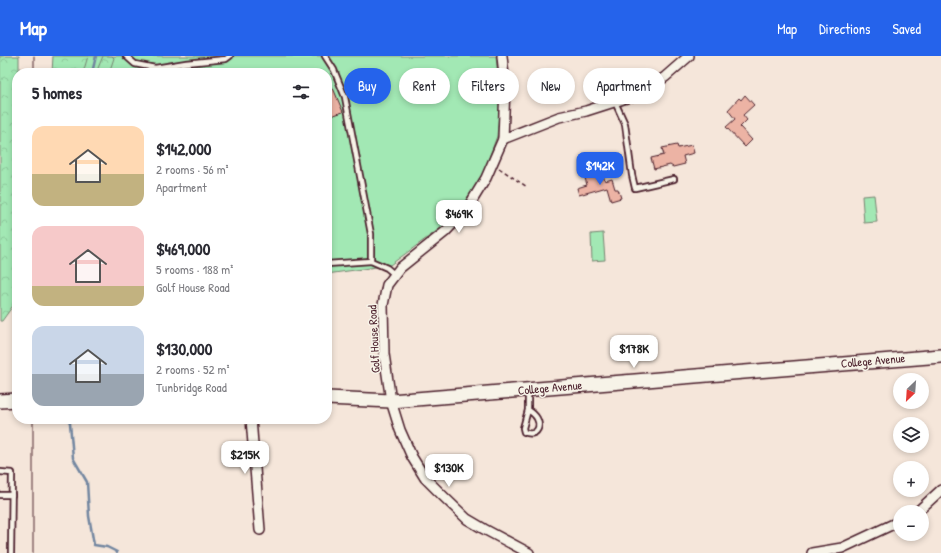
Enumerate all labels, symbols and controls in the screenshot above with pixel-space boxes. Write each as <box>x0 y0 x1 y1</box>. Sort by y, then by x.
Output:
text: Map <box>20 15 47 41</box>
text: Map <box>777 19 797 38</box>
text: Directions <box>819 19 870 38</box>
text: Saved <box>892 19 921 38</box>
chip: Buy <box>344 68 391 104</box>
chip: Rent <box>399 68 450 104</box>
chip: Filters <box>458 68 519 104</box>
chip: New <box>527 68 575 104</box>
chip: Apartment <box>583 68 665 104</box>
text: 5 homes <box>32 81 82 104</box>
icon: filters <box>290 81 312 103</box>
text: $142,000 <box>156 137 211 160</box>
icon: home <box>64 142 112 190</box>
pin: $142K <box>572 152 628 186</box>
text: $142K <box>585 156 615 174</box>
text: 2 rooms · 56 m² <box>156 160 229 178</box>
text: Apartment <box>156 178 207 196</box>
pin: $469K <box>431 200 487 234</box>
text: $469K <box>445 204 473 222</box>
text: $469,000 <box>156 237 210 260</box>
icon: home <box>64 242 112 290</box>
text: 5 rooms · 188 m² <box>156 260 233 278</box>
text: Golf House Road <box>156 278 230 296</box>
street label: Golf House Road <box>363 304 384 373</box>
pin: $178K <box>606 335 662 369</box>
text: $130,000 <box>156 337 212 360</box>
text: $178K <box>619 339 649 357</box>
icon: home <box>64 342 112 390</box>
street label: College Avenue <box>840 349 906 372</box>
text: 2 rooms · 52 m² <box>156 360 229 378</box>
north arrow <box>893 373 929 409</box>
map controls <box>893 373 929 541</box>
street label: College Avenue <box>517 376 583 399</box>
text: Tunbridge Road <box>156 378 227 396</box>
button: layers <box>893 417 929 453</box>
pin: $215K <box>217 441 273 475</box>
text: $215K <box>230 445 260 463</box>
pin: $130K <box>421 454 477 488</box>
text: $130K <box>434 458 464 476</box>
button: + <box>893 461 929 497</box>
button: − <box>893 505 929 541</box>

